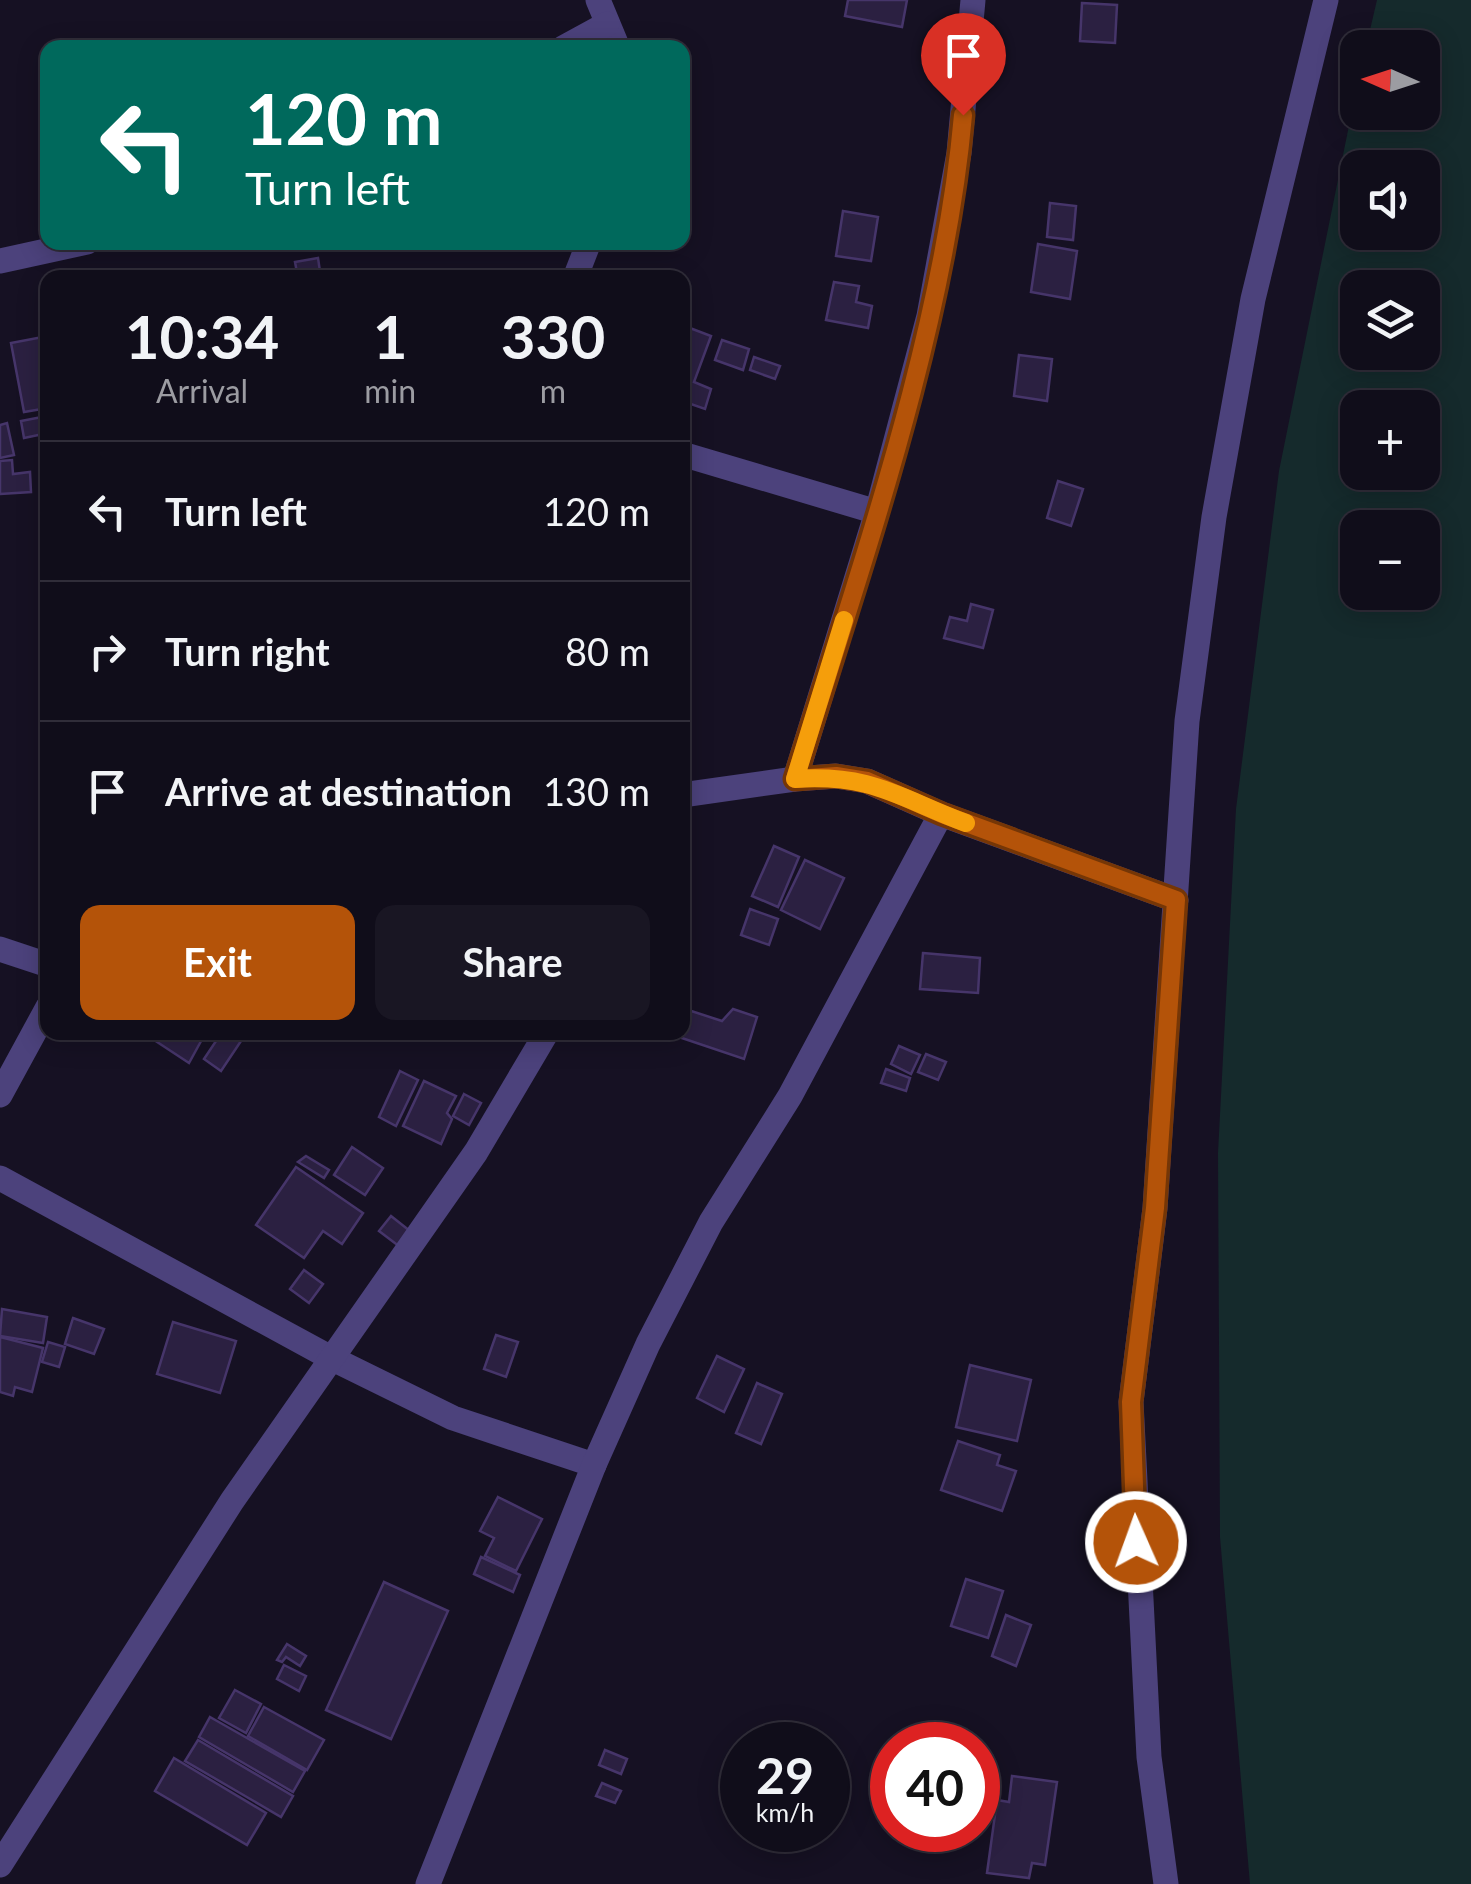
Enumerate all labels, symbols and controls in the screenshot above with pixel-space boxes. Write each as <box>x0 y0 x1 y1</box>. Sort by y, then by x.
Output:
pin <box>921 13 1006 116</box>
icon: arrive <box>936 28 991 83</box>
north arrow <box>1340 30 1440 130</box>
map controls <box>1340 30 1440 610</box>
text: 120 m <box>245 76 442 160</box>
icon: left <box>80 80 210 210</box>
button: sound <box>1340 150 1440 250</box>
text: Turn left <box>245 161 410 215</box>
button: layers <box>1340 270 1440 370</box>
text: 10:34 <box>125 300 279 372</box>
text: 1 <box>373 300 408 372</box>
text: 330 <box>501 300 605 372</box>
text: Arrival <box>156 371 248 410</box>
text: min <box>364 371 416 410</box>
text: m <box>540 371 566 410</box>
button: + <box>1340 390 1440 490</box>
icon: left <box>80 484 135 539</box>
text: Turn left <box>165 488 307 534</box>
text: 120 m <box>543 488 650 534</box>
button: − <box>1340 510 1440 610</box>
icon: right <box>80 624 135 679</box>
text: Turn right <box>165 628 330 674</box>
text: 80 m <box>565 628 650 674</box>
icon: arrive <box>80 764 135 819</box>
text: Arrive at destination <box>165 768 512 814</box>
text: 130 m <box>543 768 650 814</box>
button: Exit <box>80 905 355 1020</box>
button: Share <box>375 905 650 1020</box>
position arrow <box>1084 1490 1188 1594</box>
speed limit sign: 40 <box>870 1722 1000 1852</box>
text: 29 <box>756 1745 814 1805</box>
text: km/h <box>756 1797 814 1827</box>

